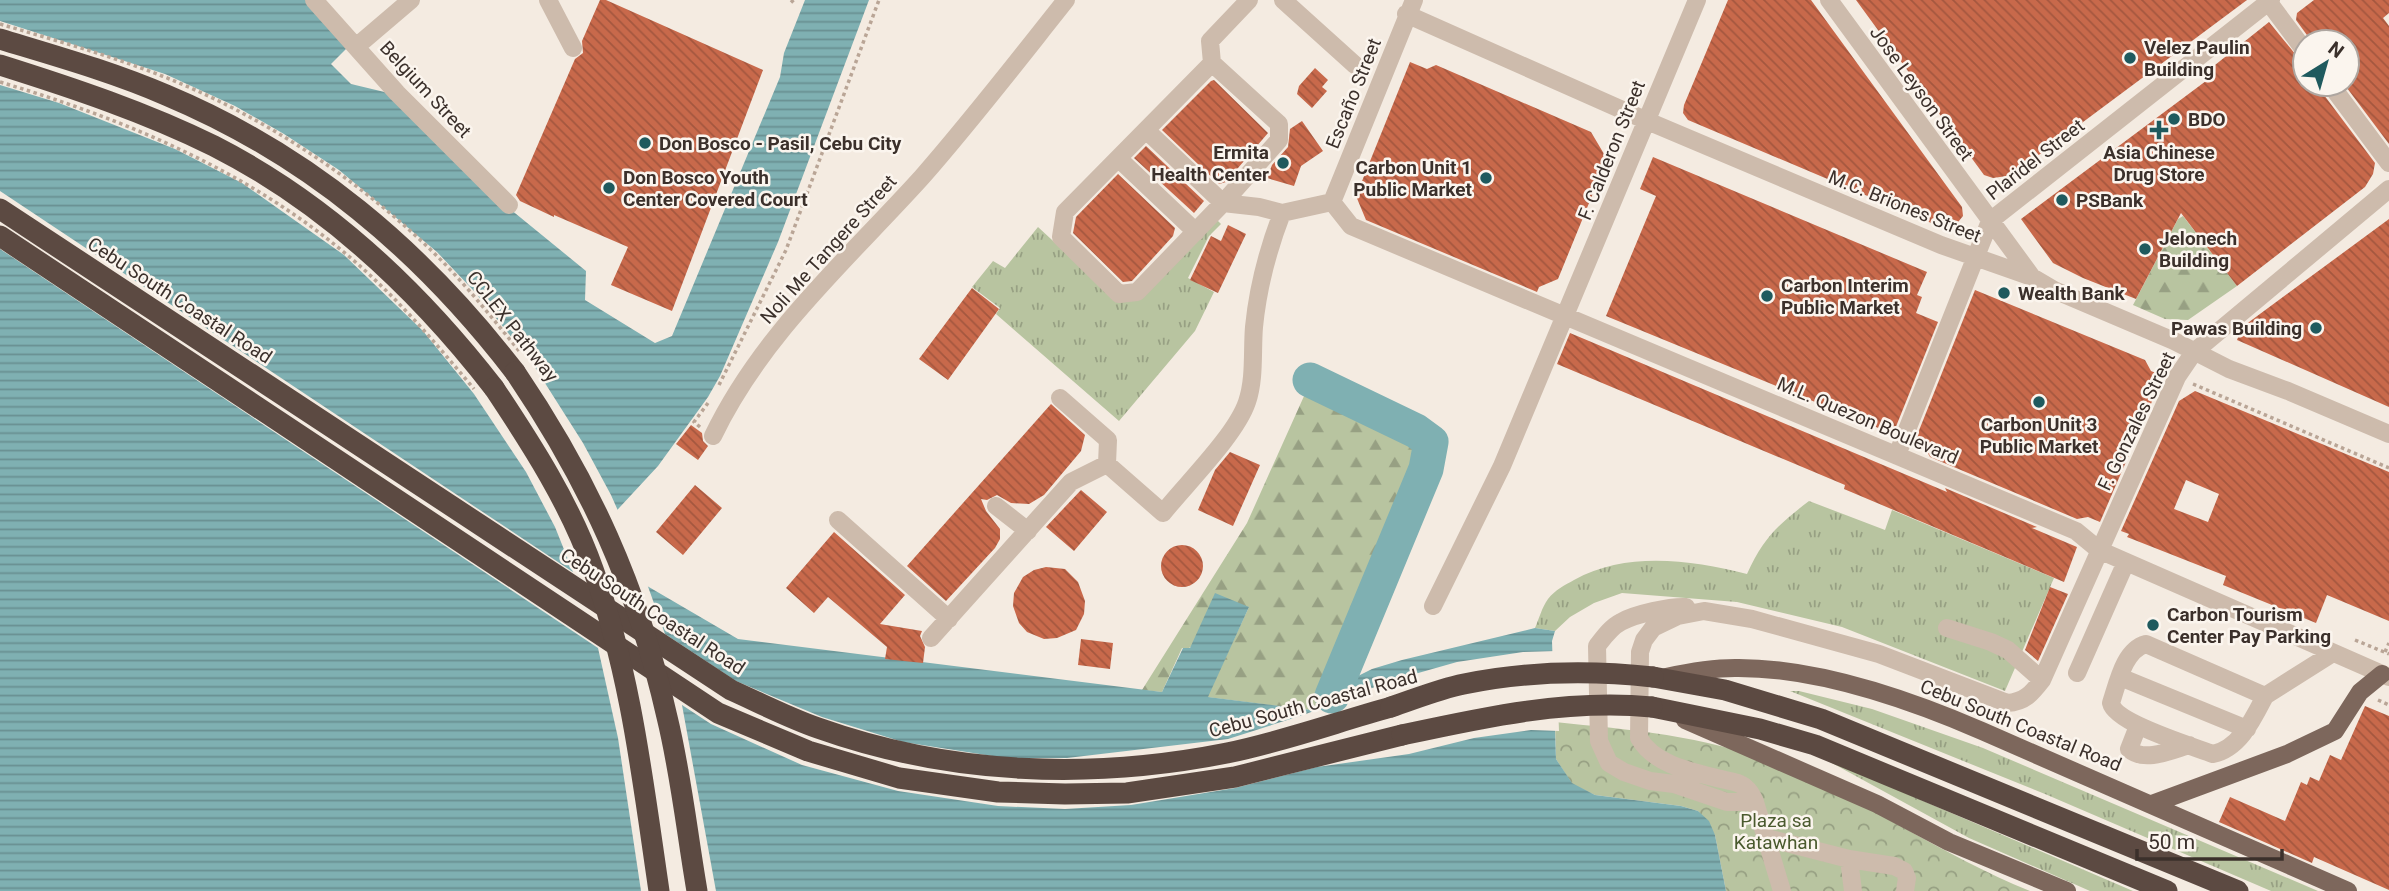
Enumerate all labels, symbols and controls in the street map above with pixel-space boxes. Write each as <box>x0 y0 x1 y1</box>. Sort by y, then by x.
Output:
street label: Jose Leyson Street <box>1865 21 1978 165</box>
north arrow <box>2291 28 2361 98</box>
street label: Escaño Street <box>1321 35 1386 152</box>
street label: Belgium Street <box>375 36 476 142</box>
place label: Velez Paulin Building <box>2144 36 2250 81</box>
text: N <box>2324 37 2348 63</box>
marker: Velez Paulin Building <box>2122 50 2138 66</box>
street label: F. Calderon Street <box>1573 77 1650 223</box>
place label: BDO <box>2188 108 2226 131</box>
marker: BDO <box>2166 111 2182 127</box>
street label: Plaridel Street <box>1982 114 2089 205</box>
marker: Asia Chinese Drug Store <box>2151 122 2167 138</box>
place label: Don Bosco - Pasil, Cebu City <box>659 132 902 155</box>
marker: Don Bosco - Pasil, Cebu City <box>637 135 653 151</box>
place label: Ermita Health Center <box>1151 141 1269 186</box>
place label: Asia Chinese Drug Store <box>2103 141 2215 186</box>
marker: Ermita Health Center <box>1275 155 1291 171</box>
place label: Carbon Unit 1 Public Market <box>1353 156 1473 201</box>
street label: M.C. Briones Street <box>1825 165 1985 248</box>
place label: Don Bosco Youth Center Covered Court <box>623 166 808 211</box>
street label: Noli Me Tangere Street <box>755 170 901 329</box>
marker: Carbon Unit 1 Public Market <box>1478 170 1494 186</box>
marker: Don Bosco Youth Center Covered Court <box>601 180 617 196</box>
place label: PSBank <box>2076 189 2144 212</box>
marker: PSBank <box>2054 192 2070 208</box>
place label: Jelonech Building <box>2159 227 2237 272</box>
street label: Cebu South Coastal Road <box>83 232 276 369</box>
marker: Jelonech Building <box>2137 241 2153 257</box>
street label: CCLEX Pathway <box>462 266 563 386</box>
place label: Carbon Interim Public Market <box>1781 274 1909 319</box>
place label: Wealth Bank <box>2018 282 2126 305</box>
marker: Wealth Bank <box>1996 285 2012 301</box>
marker: Carbon Interim Public Market <box>1759 288 1775 304</box>
place label: Pawas Building <box>2171 317 2302 340</box>
marker: Pawas Building <box>2308 320 2324 336</box>
street label: F. Gonzales Street <box>2093 348 2180 494</box>
street label: M.L. Quezon Boulevard <box>1774 372 1962 469</box>
marker: Carbon Unit 3 Public Market <box>2031 394 2047 410</box>
place label: Carbon Unit 3 Public Market <box>1980 413 2099 458</box>
street label: Cebu South Coastal Road <box>556 543 749 680</box>
place label: Carbon Tourism Center Pay Parking <box>2167 603 2331 648</box>
marker: Carbon Tourism Center Pay Parking <box>2145 617 2161 633</box>
street label: Cebu South Coastal Road <box>1206 665 1420 742</box>
street label: Cebu South Coastal Road <box>1917 675 2125 776</box>
park label: Plaza sa Katawhan <box>1734 809 1818 854</box>
scale bar <box>2137 818 2282 862</box>
text: 50 m <box>2148 830 2195 854</box>

